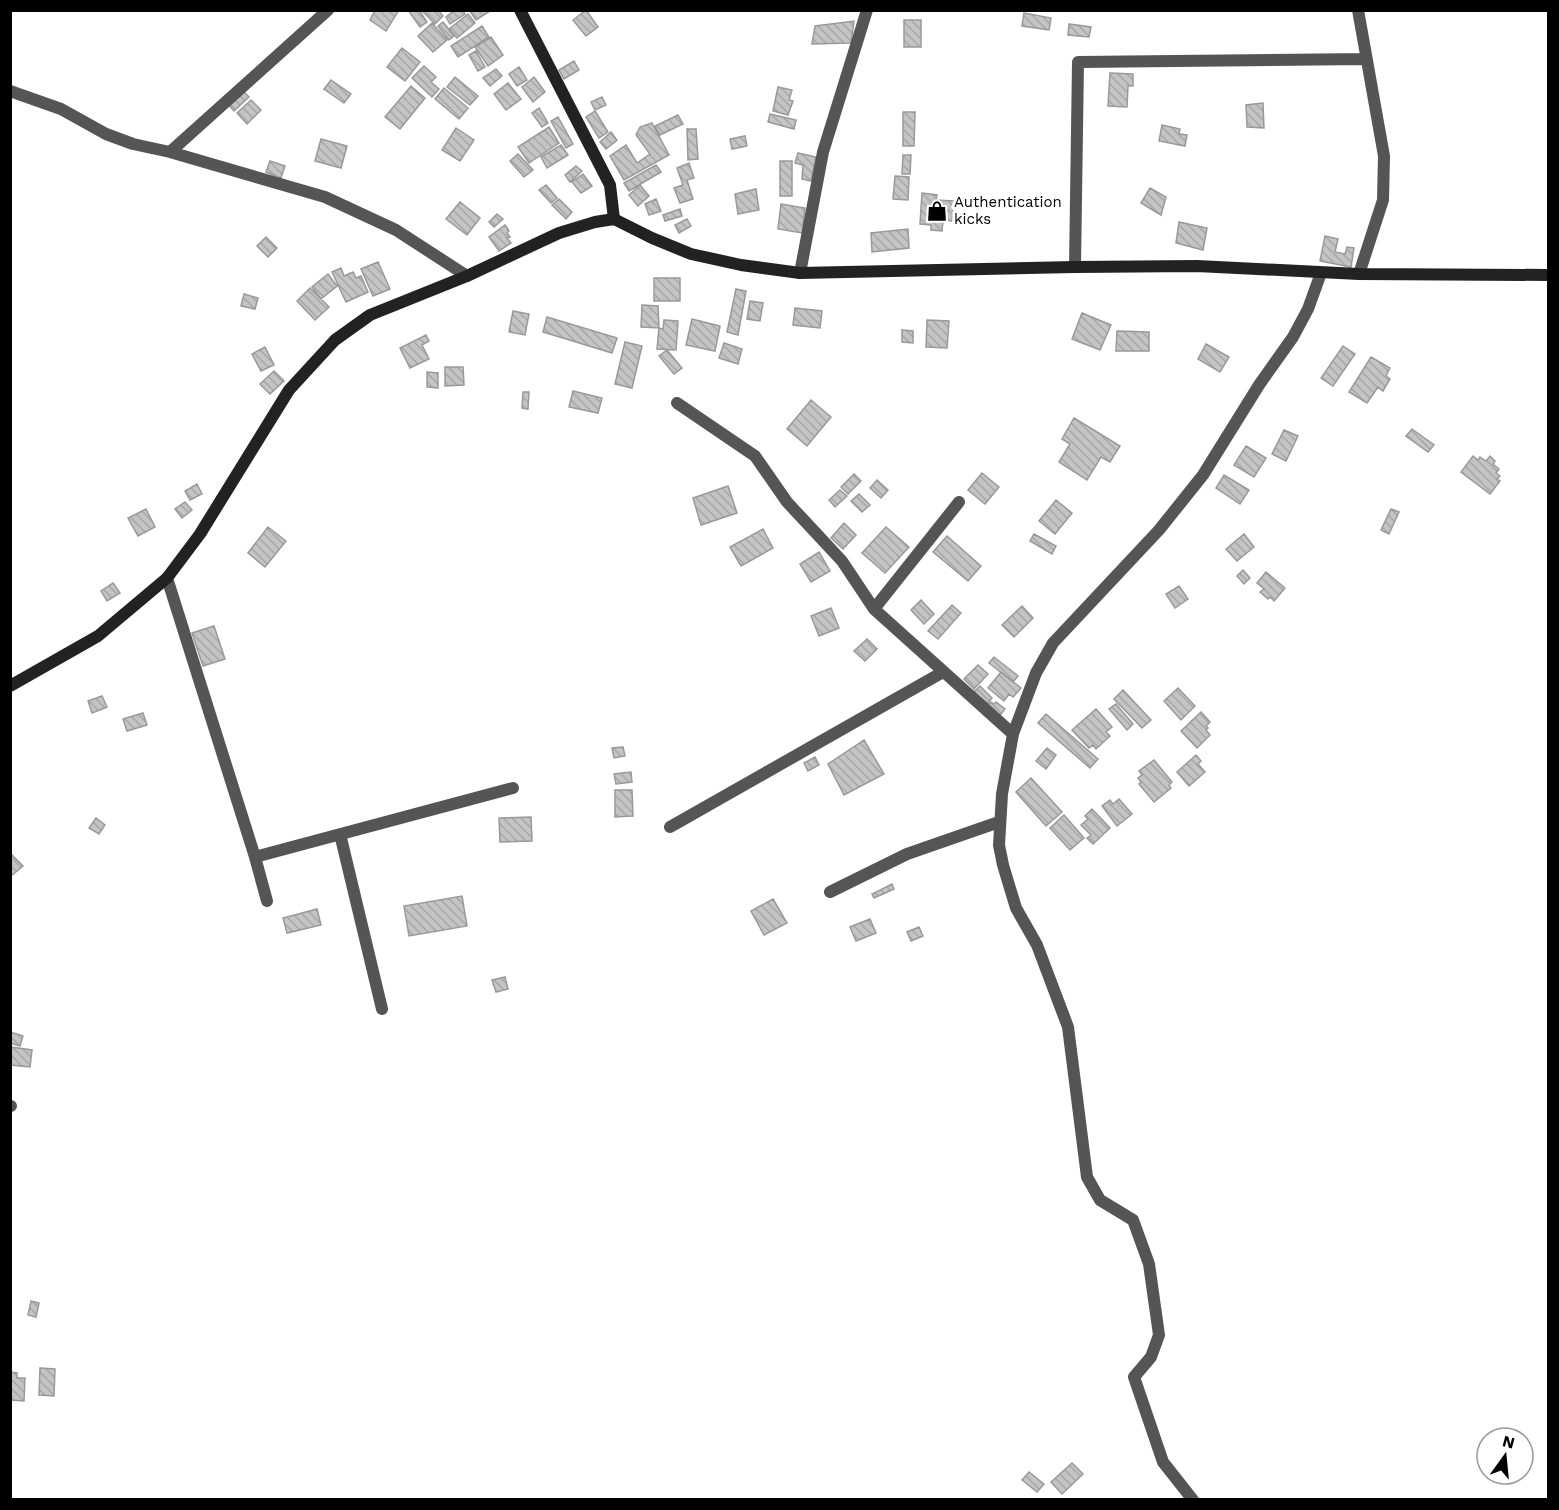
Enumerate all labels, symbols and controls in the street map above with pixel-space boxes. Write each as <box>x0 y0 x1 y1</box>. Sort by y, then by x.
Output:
place label: Authentication kicks <box>954 193 1062 228</box>
shop icon: Authentication kicks <box>925 199 949 223</box>
north arrow <box>1475 1426 1535 1486</box>
text: N <box>1501 1431 1517 1453</box>

